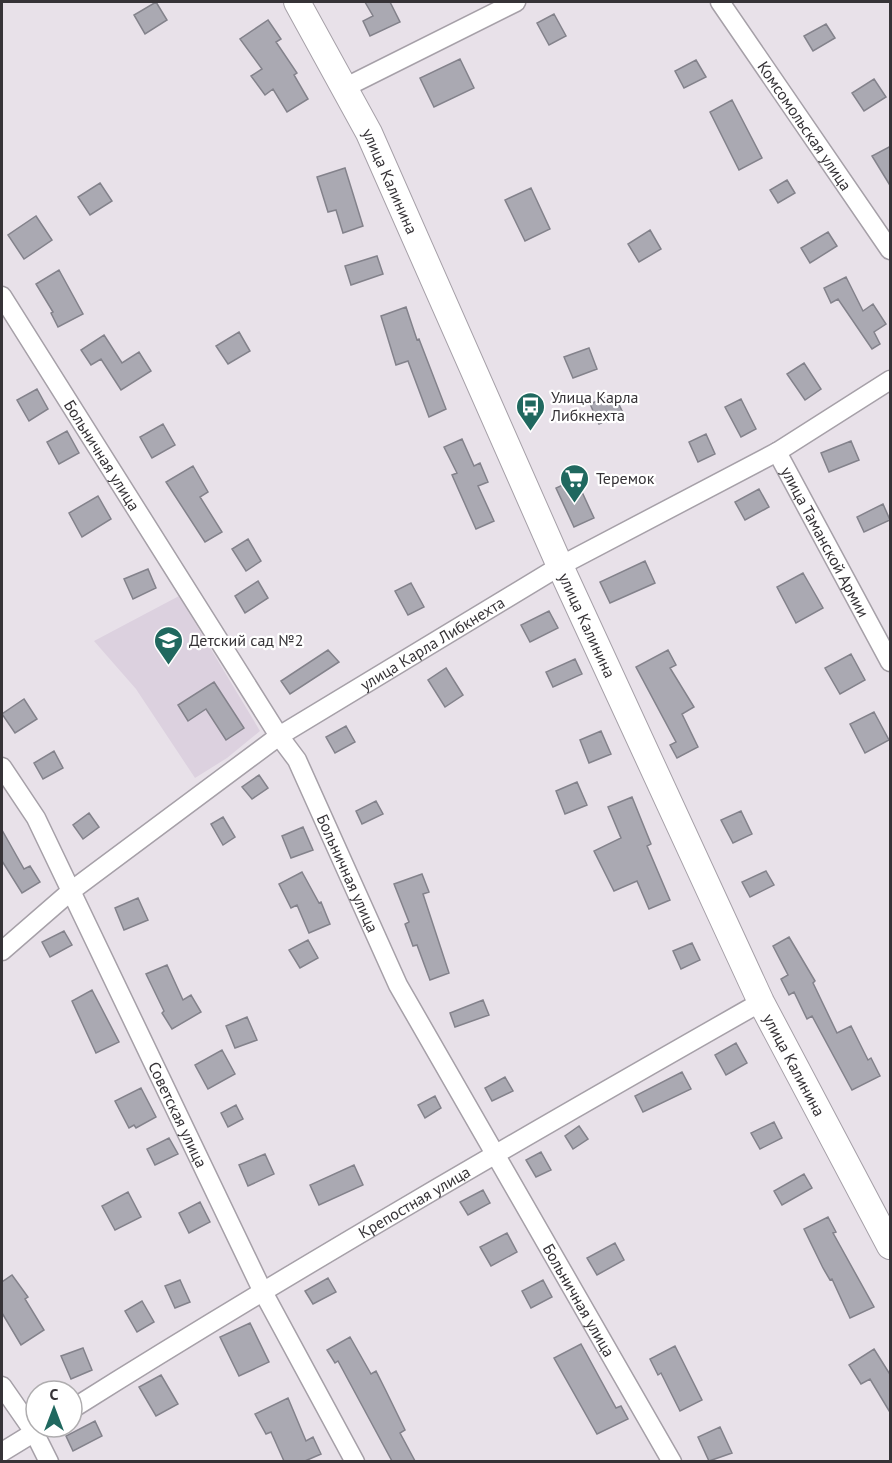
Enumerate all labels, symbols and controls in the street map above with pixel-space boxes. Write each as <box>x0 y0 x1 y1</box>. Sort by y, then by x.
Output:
street label: Комсомольская улица <box>753 57 856 194</box>
street label: улица Калинина <box>358 124 422 237</box>
place label: Улица Карла Либкнехта <box>550 387 638 425</box>
bus stop icon: Улица Карла Либкнехта <box>514 390 546 432</box>
street label: Больничная улица <box>60 396 145 514</box>
supermarket icon: Теремок <box>559 462 591 504</box>
street label: улица Таманской Армии <box>777 463 874 621</box>
place label: Теремок <box>596 468 655 488</box>
street label: улица Калинина <box>554 570 620 681</box>
street label: улица Карла Либкнехта <box>356 592 508 695</box>
school or university icon: Детский сад №2 <box>152 624 184 666</box>
place label: Детский сад №2 <box>189 630 303 650</box>
street label: Больничная улица <box>313 811 383 935</box>
street label: улица Калинина <box>759 1010 830 1120</box>
street label: Советская улица <box>144 1058 212 1171</box>
street label: Крепостная улица <box>355 1161 474 1242</box>
street label: Больничная улица <box>539 1240 619 1360</box>
north arrow <box>24 1379 84 1439</box>
text: С <box>50 1384 59 1404</box>

